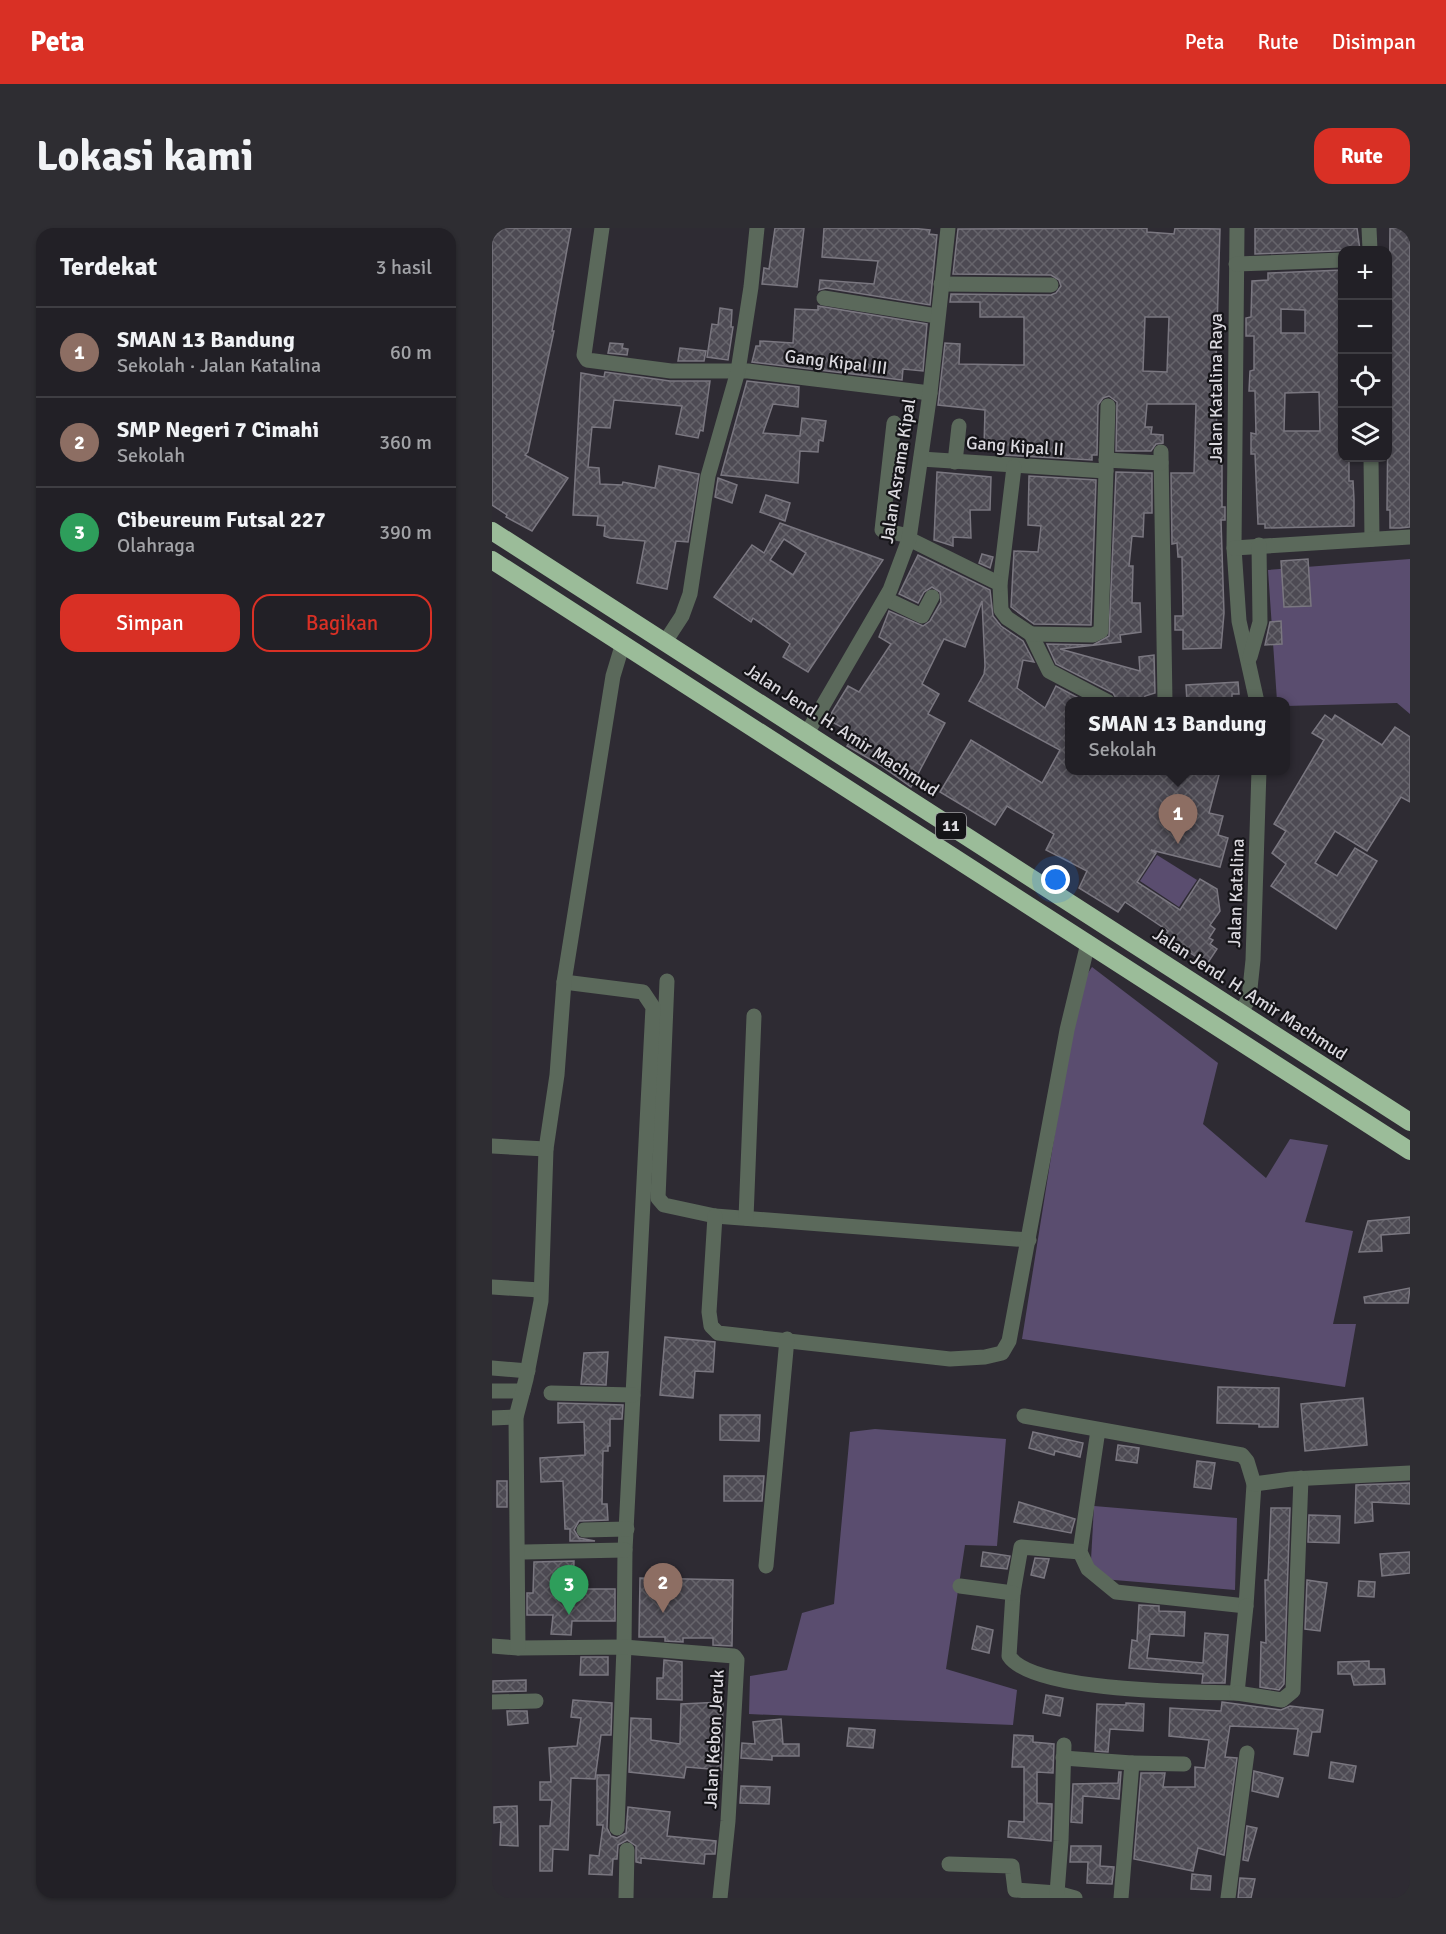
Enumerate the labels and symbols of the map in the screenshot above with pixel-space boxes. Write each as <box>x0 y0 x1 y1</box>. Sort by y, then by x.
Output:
street label: Jalan Katalina Raya <box>1205 313 1227 463</box>
street label: Gang Kipal III <box>783 345 889 379</box>
street label: Jalan Asrama Kipal <box>876 397 920 545</box>
street label: Gang Kipal II <box>965 432 1065 460</box>
street label: Jalan Jend. H. Amir Machmud <box>741 659 943 801</box>
pin: 1 <box>1158 794 1198 844</box>
road number: 11 <box>936 813 966 839</box>
street label: Jalan Katalina <box>1223 838 1249 948</box>
your location <box>1041 865 1070 894</box>
street label: Jalan Jend. H. Amir Machmud <box>1149 923 1351 1065</box>
pin: 2 <box>644 1564 682 1613</box>
pin: 3 <box>550 1566 589 1615</box>
street label: Jalan Kebon Jeruk <box>699 1669 729 1809</box>

